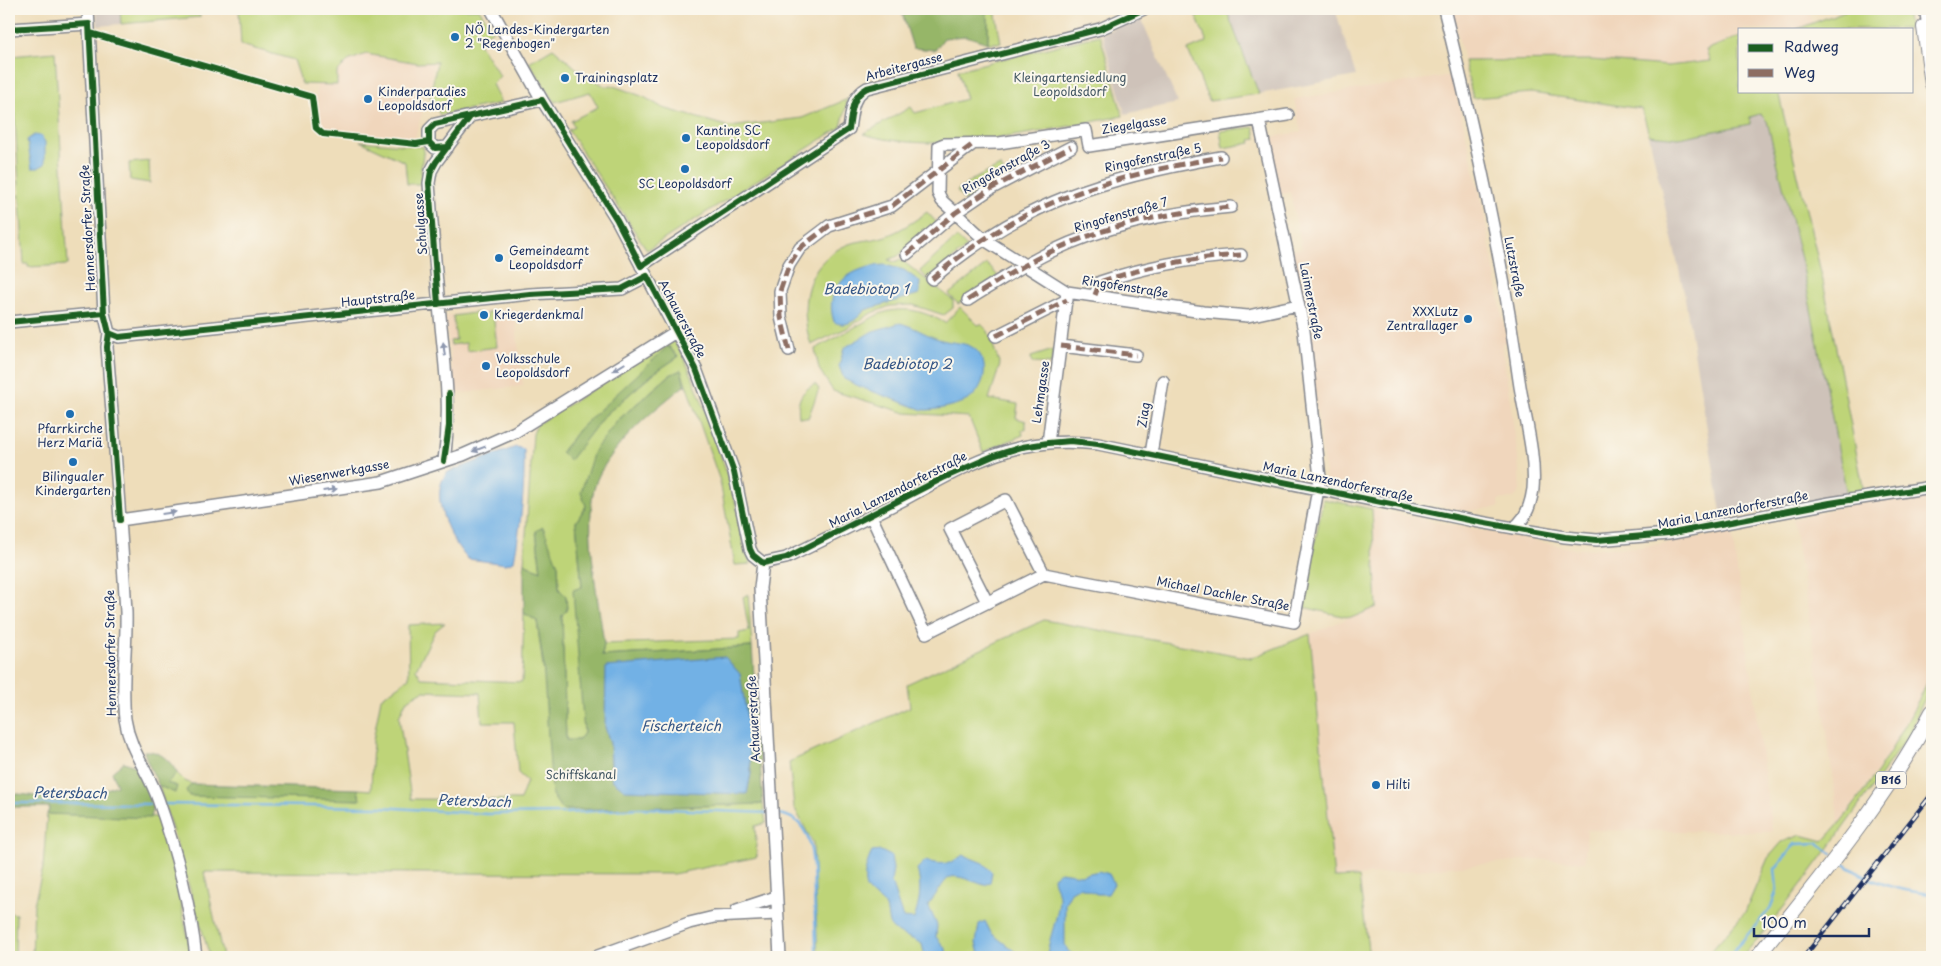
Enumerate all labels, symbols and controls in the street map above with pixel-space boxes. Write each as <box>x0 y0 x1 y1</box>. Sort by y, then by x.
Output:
place label: NÖ Landes-Kindergarten 2 "Regenbogen" <box>465 20 609 52</box>
legend <box>1738 28 1914 92</box>
marker: NÖ Landes-Kindergarten 2 "Regenbogen" <box>449 31 461 43</box>
text: Radweg <box>1784 34 1839 57</box>
street label: Arbeitergasse <box>863 47 944 85</box>
text: Weg <box>1784 60 1815 83</box>
place label: Trainingsplatz <box>575 68 658 86</box>
park label: Kleingartensiedlung Leopoldsdorf <box>1013 68 1127 100</box>
marker: Trainingsplatz <box>559 72 571 84</box>
place label: Kinderparadies Leopoldsdorf <box>378 82 466 114</box>
marker: Kinderparadies Leopoldsdorf <box>362 93 374 105</box>
street label: Ziegelgasse <box>1100 110 1168 138</box>
place label: Kantine SC Leopoldsdorf <box>696 121 771 153</box>
marker: Kantine SC Leopoldsdorf <box>680 132 692 144</box>
street label: Ringofenstraße 3 <box>958 134 1053 198</box>
street label: Ringofenstraße 5 <box>1103 138 1203 176</box>
marker: SC Leopoldsdorf <box>679 163 691 175</box>
street label: Hennersdorfer Straße <box>75 164 99 292</box>
place label: SC Leopoldsdorf <box>639 174 733 192</box>
street label: Schulgasse <box>409 192 431 256</box>
street label: Ringofenstraße 7 <box>1071 192 1170 236</box>
street label: Lutzstraße <box>1500 235 1530 299</box>
place label: Gemeindeamt Leopoldsdorf <box>509 241 589 273</box>
marker: Gemeindeamt Leopoldsdorf <box>493 252 505 264</box>
street label: Laimerstraße <box>1296 261 1328 341</box>
street label: Ringofenstraße <box>1081 270 1170 302</box>
street label: Achauerstraße <box>655 276 711 361</box>
water label: Badebiotop 1 <box>823 278 911 299</box>
street label: Hauptstraße <box>340 285 416 311</box>
place label: XXXLutz Zentrallager <box>1386 302 1458 334</box>
place label: Kriegerdenkmal <box>494 305 584 323</box>
marker: Kriegerdenkmal <box>478 309 490 321</box>
marker: XXXLutz Zentrallager <box>1462 313 1474 325</box>
one-way arrow <box>440 341 448 357</box>
place label: Volksschule Leopoldsdorf <box>496 349 571 381</box>
water label: Badebiotop 2 <box>862 353 953 374</box>
street label: Lehmgasse <box>1027 359 1053 424</box>
marker: Volksschule Leopoldsdorf <box>480 360 492 372</box>
one-way arrow <box>613 362 626 371</box>
street label: Ziag <box>1132 401 1154 429</box>
marker: Pfarrkirche Herz Mariä <box>64 408 76 420</box>
place label: Pfarrkirche Herz Mariä <box>37 419 103 451</box>
one-way arrow <box>472 445 486 453</box>
street label: Maria Lanzendorferstraße <box>825 446 970 532</box>
street label: Wiesenwerkgasse <box>287 454 390 490</box>
marker: Bilingualer Kindergarten <box>67 456 79 468</box>
street label: Maria Lanzendorferstraße <box>1262 456 1415 506</box>
place label: Bilingualer Kindergarten <box>35 467 111 499</box>
one-way arrow <box>322 486 338 494</box>
street label: Maria Lanzendorferstraße <box>1656 486 1810 532</box>
one-way arrow <box>161 509 177 517</box>
street label: Michael Dachler Straße <box>1155 571 1291 615</box>
street label: Hennersdorfer Straße <box>100 590 120 716</box>
street label: Achauerstraße <box>742 675 764 763</box>
water label: Fischerteich <box>641 715 722 736</box>
park label: Schiffskanal <box>546 765 616 783</box>
road number: B16 <box>1876 772 1906 788</box>
place label: Hilti <box>1386 775 1410 793</box>
marker: Hilti <box>1370 779 1382 791</box>
water label: Petersbach <box>33 781 108 804</box>
water label: Petersbach <box>437 789 512 812</box>
scale bar <box>1754 906 1868 938</box>
text: 100 m <box>1761 910 1807 933</box>

